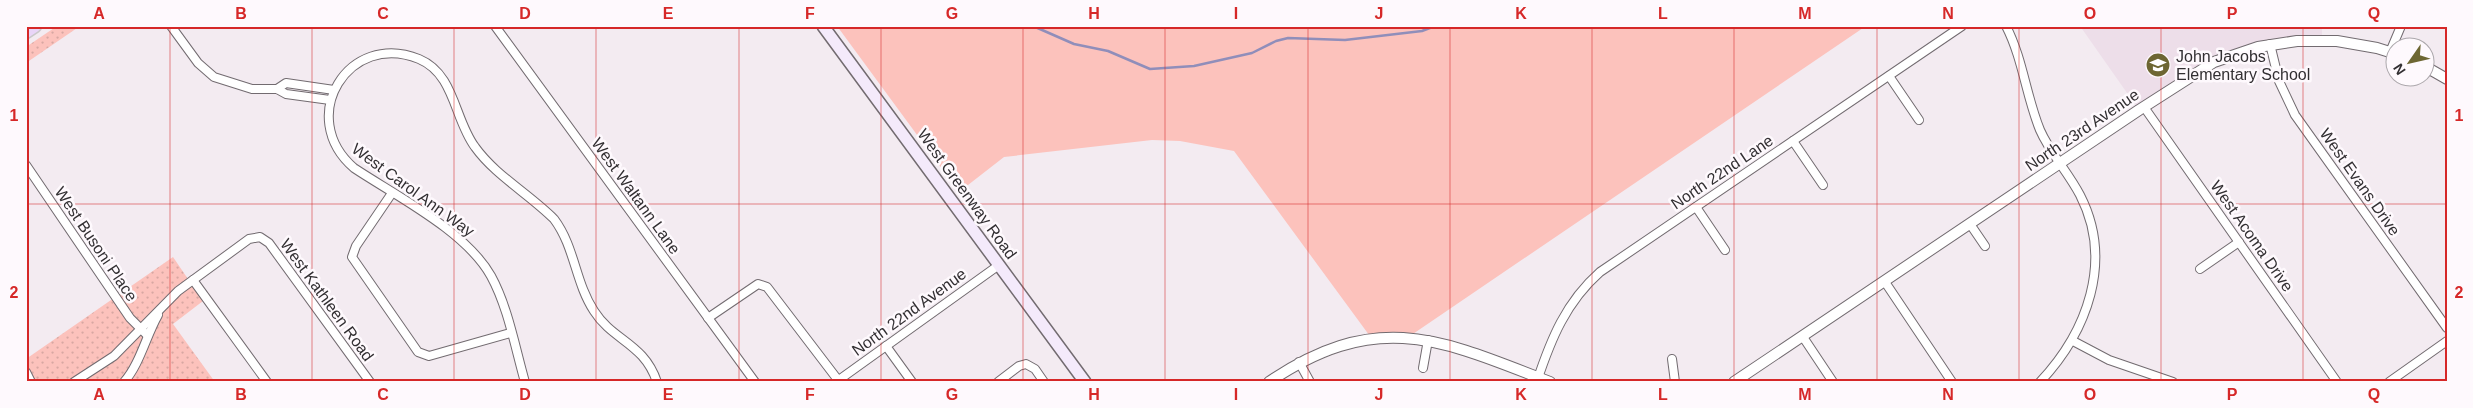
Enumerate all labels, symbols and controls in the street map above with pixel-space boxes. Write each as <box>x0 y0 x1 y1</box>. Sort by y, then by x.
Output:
text: A <box>93 5 105 22</box>
text: B <box>235 5 247 22</box>
text: C <box>377 5 389 22</box>
text: D <box>519 5 531 22</box>
text: E <box>663 5 674 22</box>
text: F <box>805 5 815 22</box>
text: G <box>946 5 958 22</box>
text: H <box>1088 5 1100 22</box>
text: I <box>1234 5 1238 22</box>
text: J <box>1375 5 1383 22</box>
text: K <box>1515 5 1527 22</box>
text: L <box>1658 5 1668 22</box>
text: M <box>1798 5 1812 22</box>
text: N <box>1942 5 1954 22</box>
text: O <box>2084 5 2096 22</box>
text: P <box>2227 5 2238 22</box>
text: Q <box>2368 5 2380 22</box>
north arrow <box>2386 38 2436 88</box>
place label: John Jacobs Elementary School <box>2176 48 2310 83</box>
school or university icon: John Jacobs Elementary School <box>2145 52 2171 78</box>
text: N <box>2390 61 2409 78</box>
street label: North 23rd Avenue <box>2022 86 2142 174</box>
text: 1 <box>10 107 19 124</box>
text: 1 <box>2455 107 2464 124</box>
street label: West Evans Drive <box>2317 125 2403 239</box>
street label: West Greenway Road <box>914 126 1020 262</box>
street label: North 22nd Lane <box>1668 132 1776 212</box>
street label: West Waltann Lane <box>588 135 684 257</box>
street label: West Carol Ann Way <box>349 140 477 240</box>
street label: West Acoma Drive <box>2207 177 2297 295</box>
street label: West Busoni Place <box>51 184 141 304</box>
street label: West Kathleen Road <box>277 236 377 364</box>
street label: North 22nd Avenue <box>849 265 969 359</box>
text: 2 <box>10 284 19 301</box>
text: 2 <box>2455 284 2464 301</box>
text: A <box>93 386 105 403</box>
text: B <box>235 386 247 403</box>
text: C <box>377 386 389 403</box>
text: D <box>519 386 531 403</box>
text: E <box>663 386 674 403</box>
text: F <box>805 386 815 403</box>
text: G <box>946 386 958 403</box>
text: H <box>1088 386 1100 403</box>
text: I <box>1234 386 1238 403</box>
text: J <box>1375 386 1383 403</box>
text: K <box>1515 386 1527 403</box>
text: L <box>1658 386 1668 403</box>
text: M <box>1798 386 1812 403</box>
text: N <box>1942 386 1954 403</box>
text: O <box>2084 386 2096 403</box>
text: P <box>2227 386 2238 403</box>
text: Q <box>2368 386 2380 403</box>

